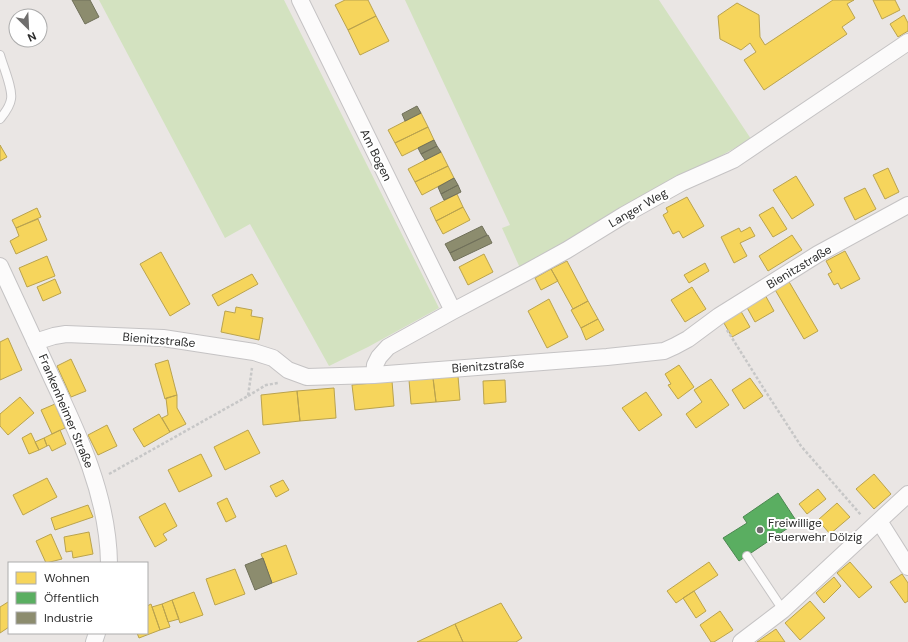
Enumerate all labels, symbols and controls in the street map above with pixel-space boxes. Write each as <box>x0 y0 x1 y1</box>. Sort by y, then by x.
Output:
north arrow <box>8 8 48 48</box>
text: N <box>26 29 39 45</box>
street label: Am Bogen <box>357 126 396 184</box>
street label: Langer Weg <box>606 185 670 231</box>
street label: Bienitzstraße <box>764 241 835 293</box>
street label: Bienitzstraße <box>122 329 196 351</box>
street label: Frankenheimer Straße <box>35 351 97 471</box>
street label: Bienitzstraße <box>451 355 525 377</box>
place label: Freiwillige Feuerwehr Dölzig <box>768 515 863 545</box>
marker: Freiwillige Feuerwehr Dölzig <box>755 525 765 535</box>
legend <box>8 562 148 634</box>
text: Wohnen <box>44 570 90 586</box>
text: Öffentlich <box>44 590 99 606</box>
text: Industrie <box>44 610 93 626</box>

